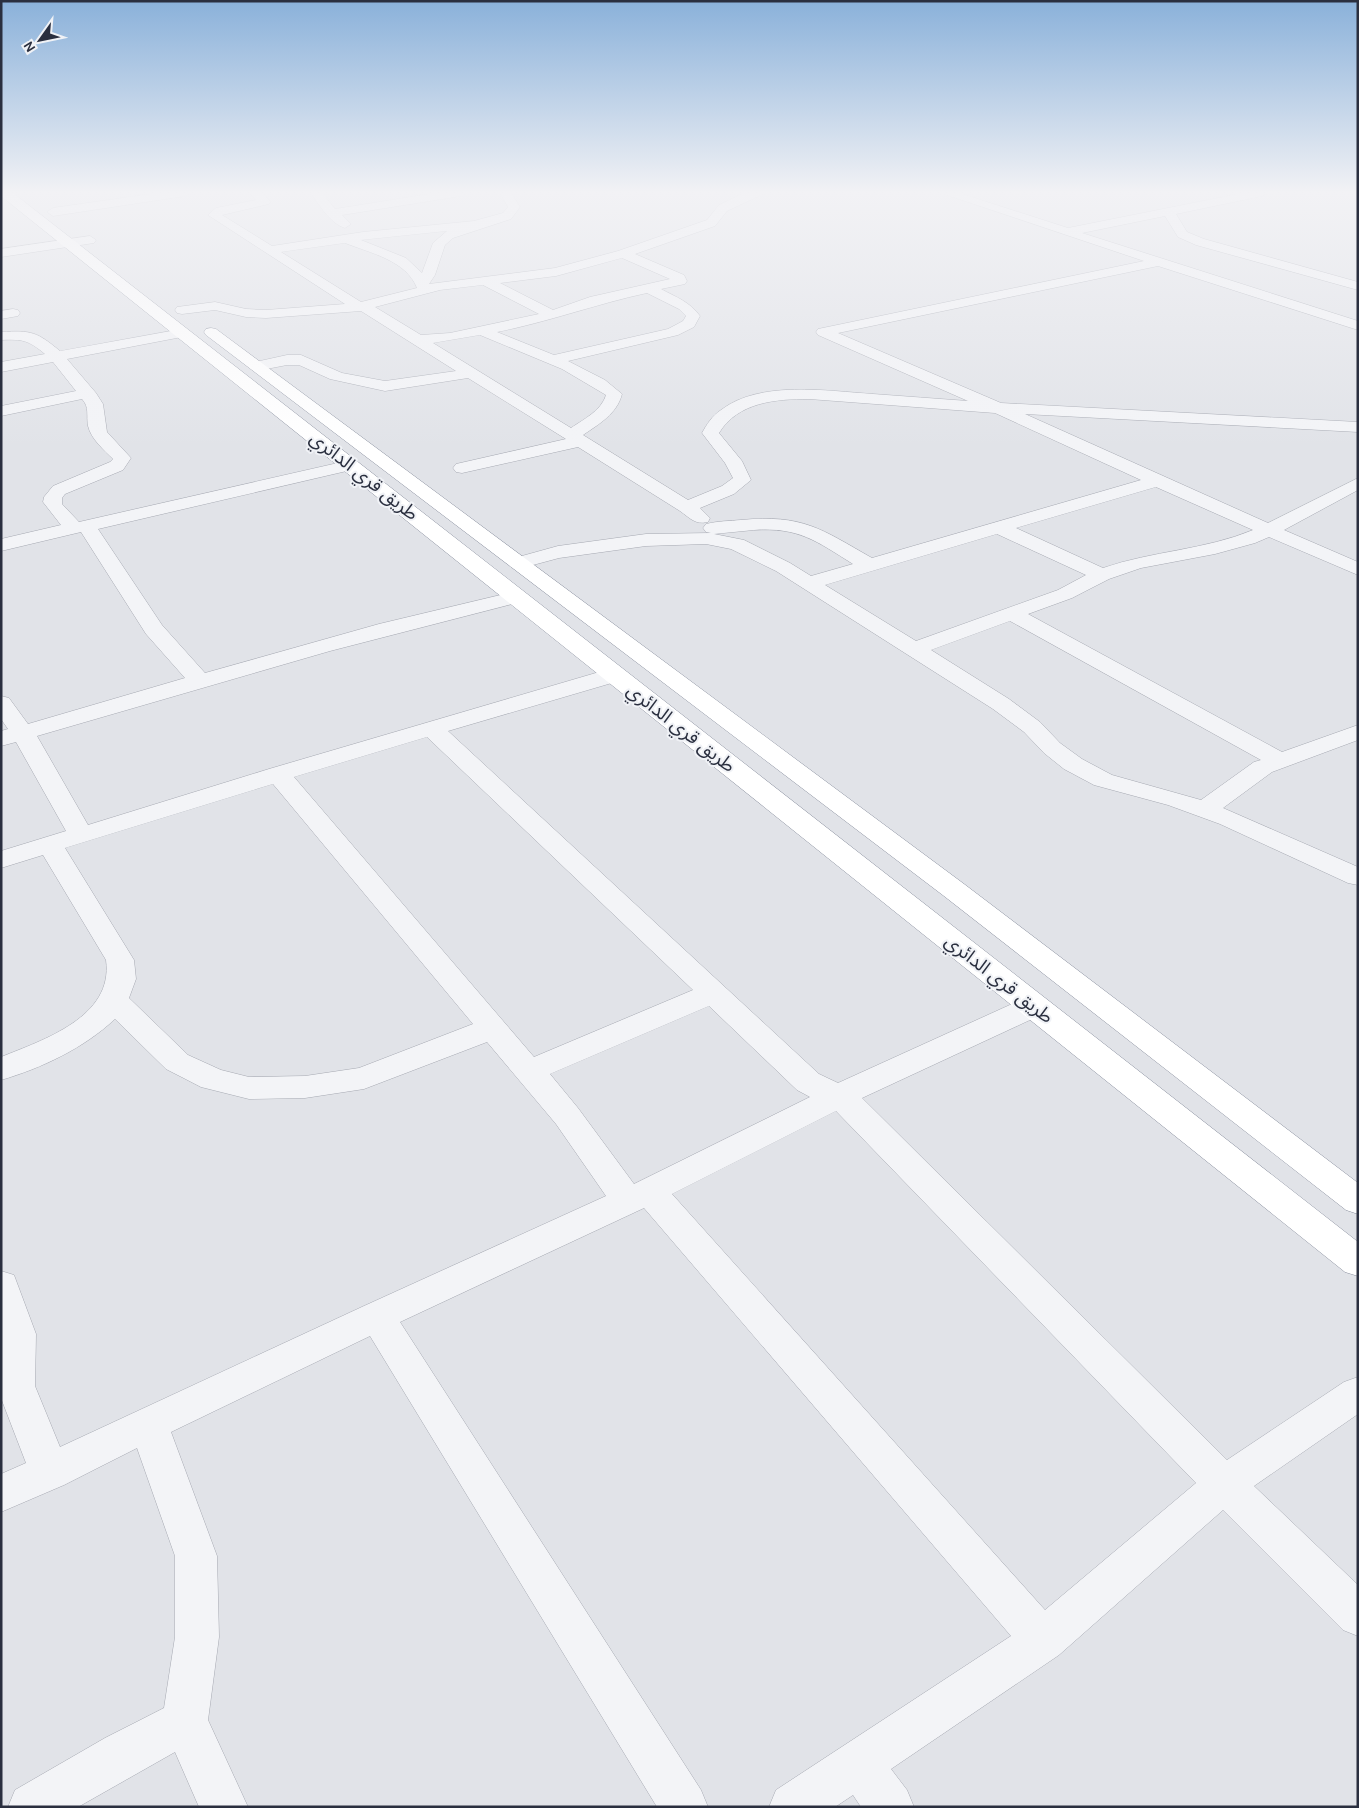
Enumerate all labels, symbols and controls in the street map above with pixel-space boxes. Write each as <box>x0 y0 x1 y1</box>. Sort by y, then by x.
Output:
north arrow <box>15 15 65 65</box>
text: N <box>20 38 39 56</box>
street label: طريق قري الدائري <box>303 427 423 528</box>
street label: طريق قري الدائري <box>620 679 740 780</box>
street label: طريق قري الدائري <box>938 930 1058 1031</box>

